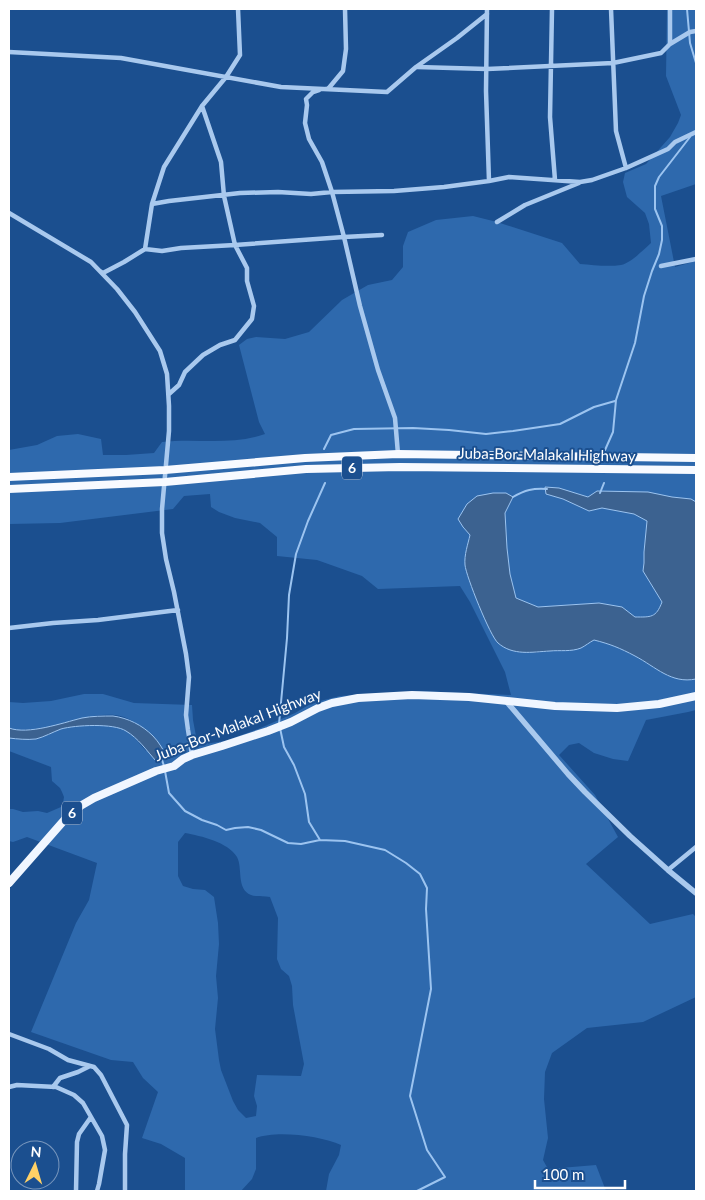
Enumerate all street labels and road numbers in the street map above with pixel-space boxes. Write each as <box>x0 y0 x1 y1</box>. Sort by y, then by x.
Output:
street label: Juba-Bor-Malakal Highway <box>458 443 636 465</box>
road number: 6 <box>342 456 362 479</box>
street label: Juba-Bor-Malakal Highway <box>152 684 324 764</box>
road number: 6 <box>62 801 82 824</box>

